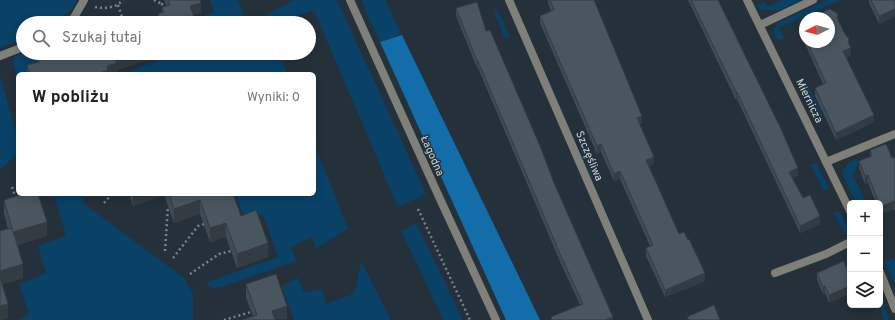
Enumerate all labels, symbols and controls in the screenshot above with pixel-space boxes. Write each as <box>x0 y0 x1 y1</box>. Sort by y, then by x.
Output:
north arrow <box>799 12 835 48</box>
search box <box>16 16 316 60</box>
icon: search <box>30 27 52 49</box>
text: Szukaj tutaj <box>62 29 142 48</box>
street label: Miernicza <box>792 77 826 126</box>
text: W pobliżu <box>32 87 109 109</box>
text: Wyniki: 0 <box>247 90 300 106</box>
street label: Szczęśliwa <box>572 129 606 183</box>
street label: Łagodna <box>417 134 447 179</box>
map controls <box>847 200 883 308</box>
button: + <box>847 200 883 236</box>
button: − <box>847 236 883 272</box>
button: layers <box>847 272 883 308</box>

